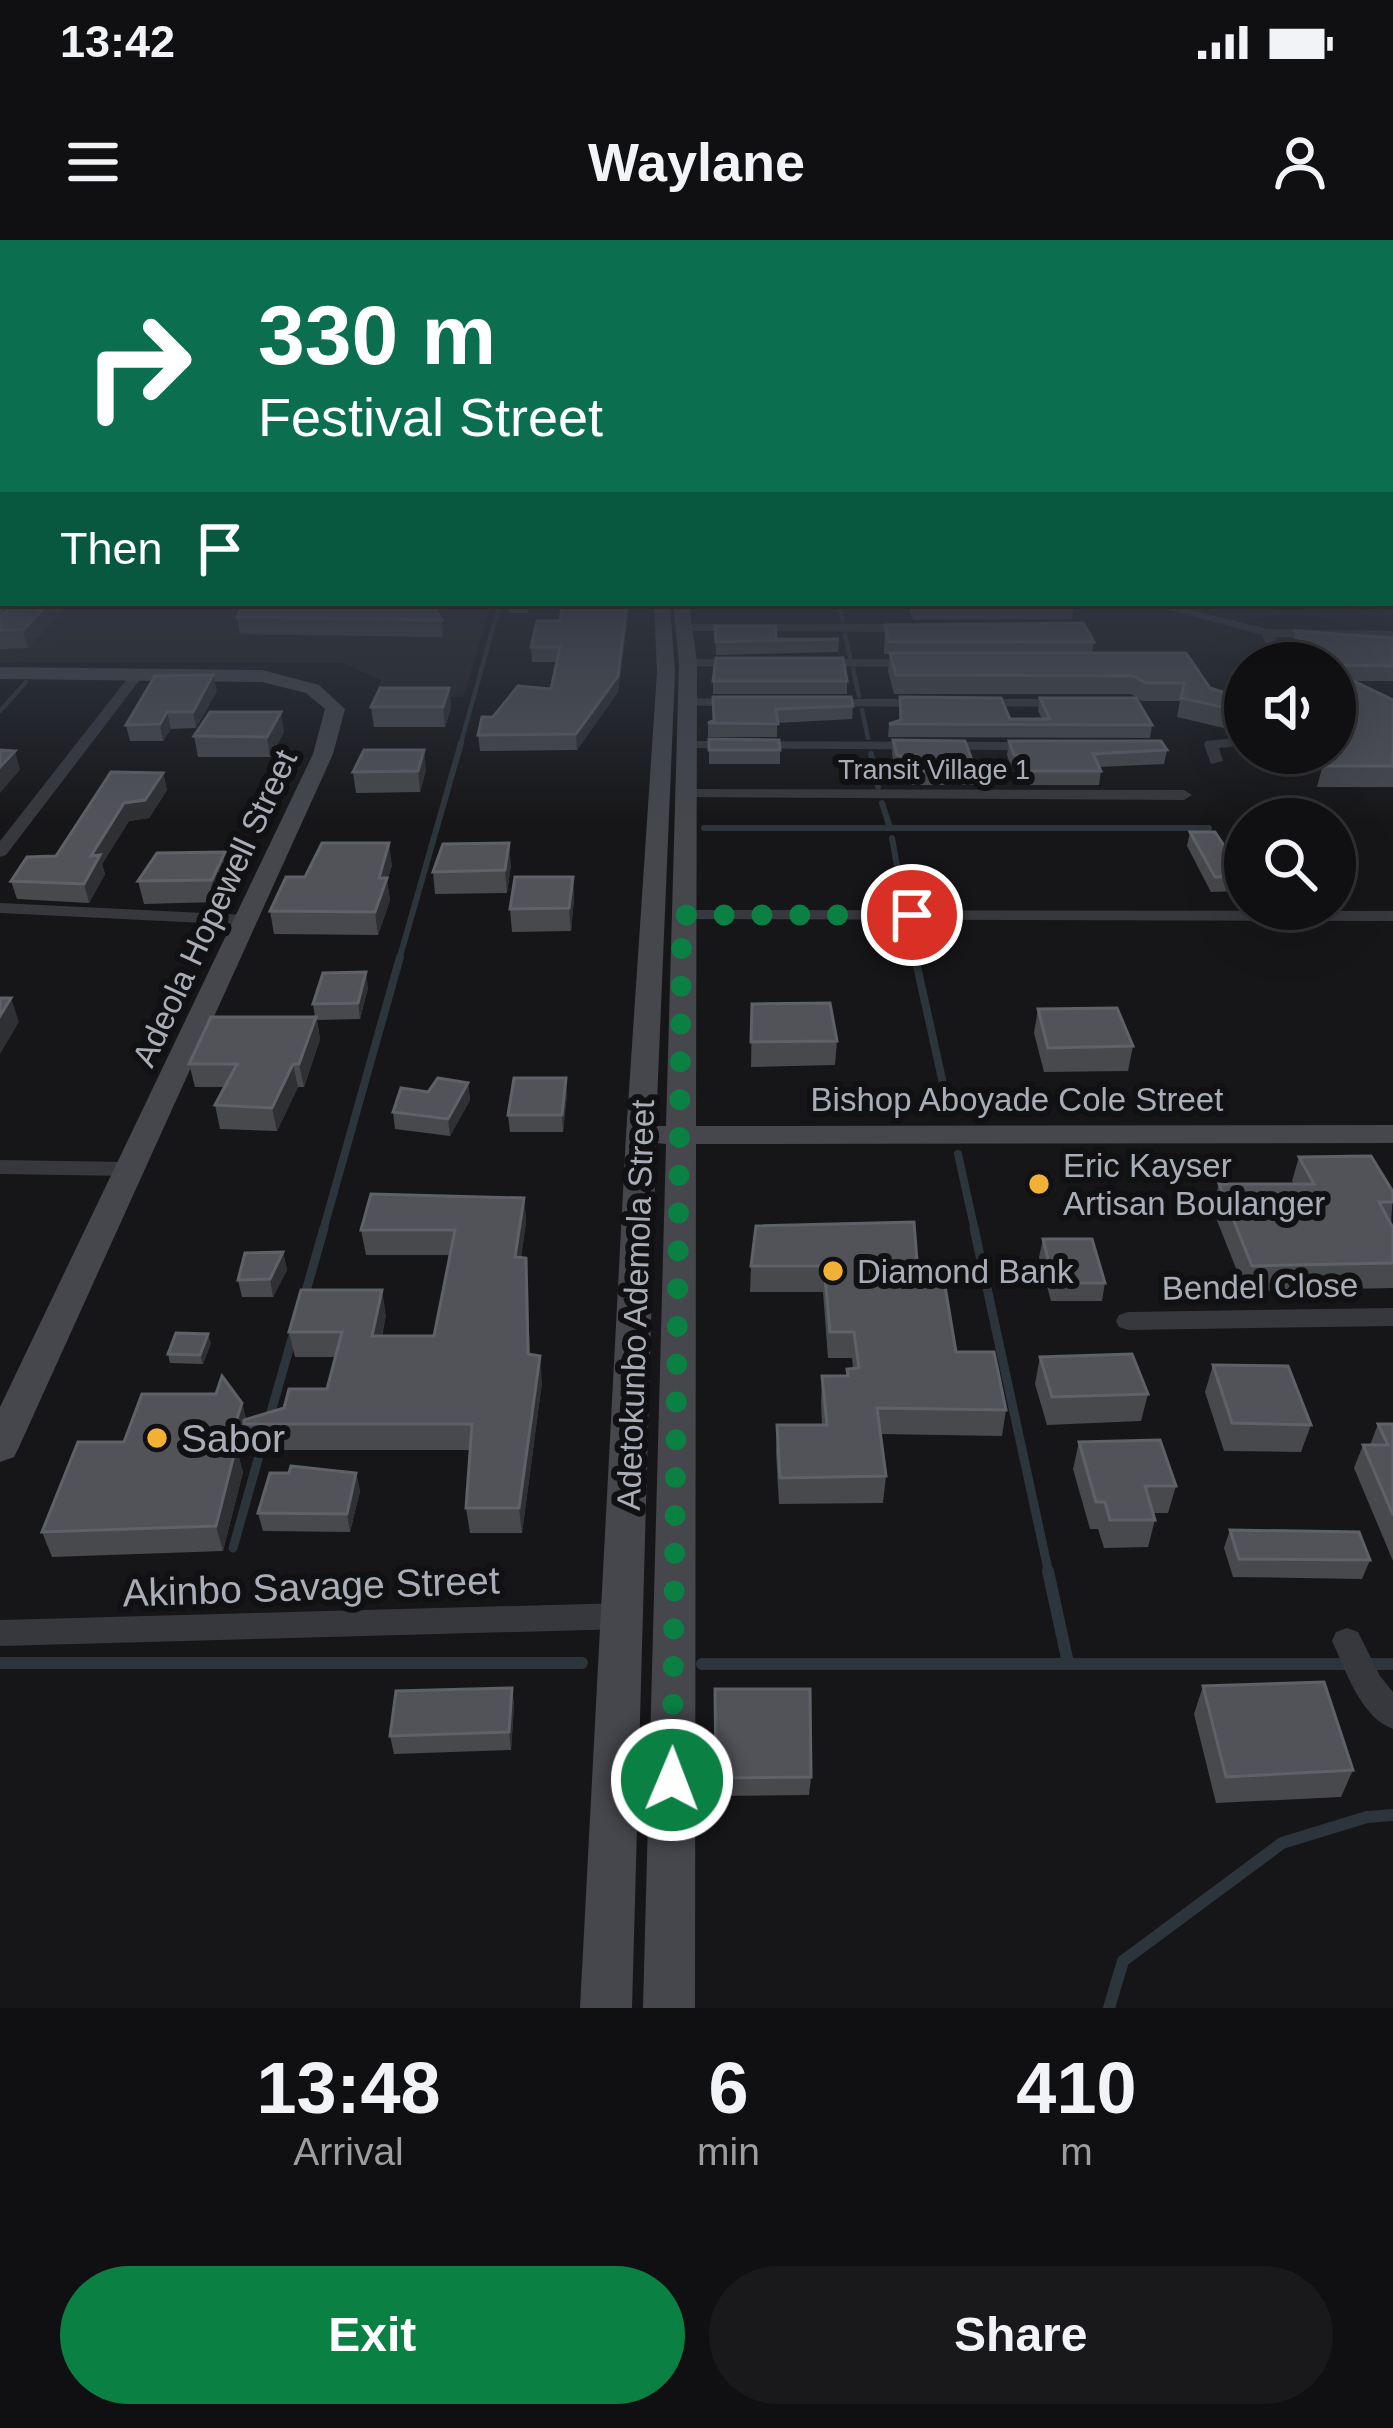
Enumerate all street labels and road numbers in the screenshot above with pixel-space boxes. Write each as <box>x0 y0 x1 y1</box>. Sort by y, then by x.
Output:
street label: Adeola Hopewell Street <box>125 744 304 1072</box>
street label: Transit Village 1 <box>838 755 1030 785</box>
street label: Bishop Aboyade Cole Street <box>811 1081 1223 1118</box>
street label: Adetokunbo Ademola Street <box>610 1099 661 1511</box>
street label: Bendel Close <box>1162 1266 1358 1307</box>
street label: Akinbo Savage Street <box>122 1558 500 1615</box>

